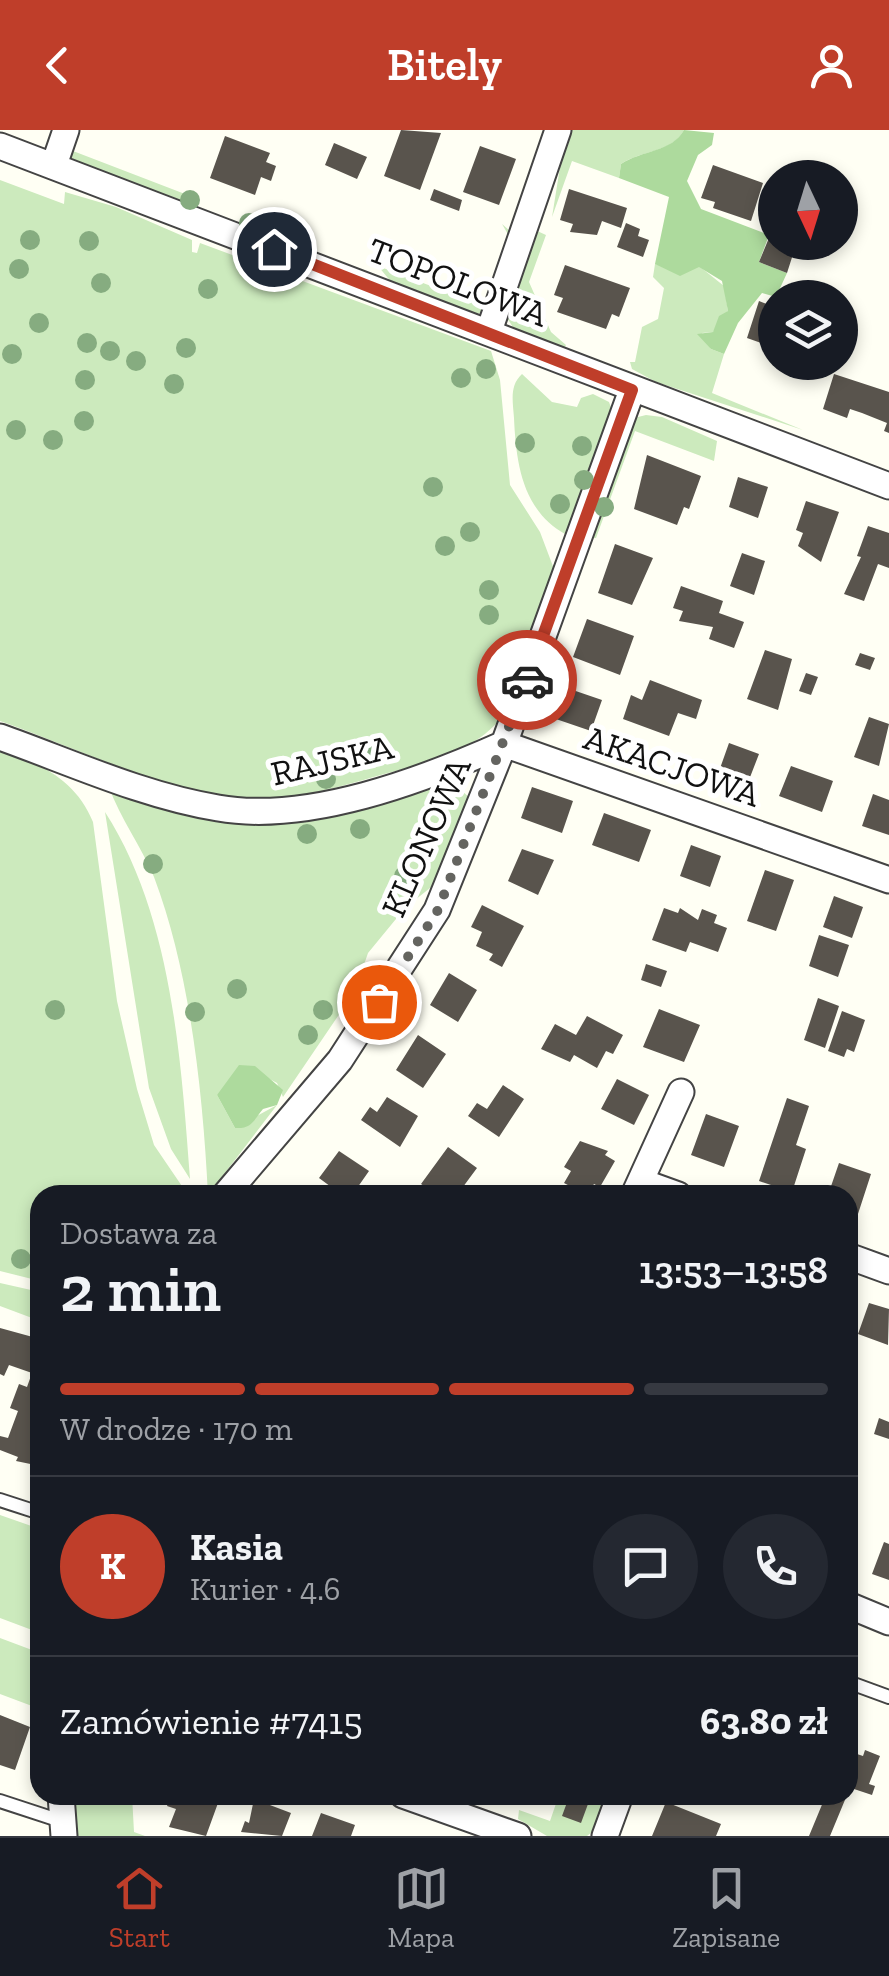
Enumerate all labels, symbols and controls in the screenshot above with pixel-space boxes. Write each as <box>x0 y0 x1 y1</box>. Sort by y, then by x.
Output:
icon: back <box>30 38 85 93</box>
text: Bitely <box>387 38 502 92</box>
icon: person <box>804 38 859 93</box>
north arrow <box>758 160 858 260</box>
map controls <box>758 160 858 380</box>
pin <box>232 207 317 292</box>
icon: home <box>247 222 302 277</box>
street label: TOPOLOWA <box>362 229 554 336</box>
button: layers <box>758 280 858 380</box>
courier <box>477 630 577 730</box>
icon: car <box>500 653 555 708</box>
street label: AKACJOWA <box>579 716 766 816</box>
street label: RAJSKA <box>267 726 397 794</box>
street label: KLONOWA <box>372 750 480 923</box>
pin <box>337 960 422 1045</box>
icon: bag <box>352 975 407 1030</box>
text: Dostawa za <box>60 1214 217 1252</box>
text: 13:53–13:58 <box>639 1247 828 1293</box>
text: 2 min <box>60 1250 221 1328</box>
text: W drodze · 170 m <box>60 1410 293 1448</box>
button: chat <box>593 1514 698 1619</box>
button: phone <box>723 1514 828 1619</box>
text: Kasia <box>190 1524 283 1570</box>
text: K <box>100 1543 125 1589</box>
text: Kurier · 4.6 <box>190 1570 341 1608</box>
text: Zamówienie #7415 <box>60 1698 363 1744</box>
text: 63.80 zł <box>700 1698 828 1744</box>
tab: Start <box>109 1861 170 1954</box>
tab: Mapa <box>388 1861 454 1954</box>
tab: Zapisane <box>672 1861 780 1954</box>

